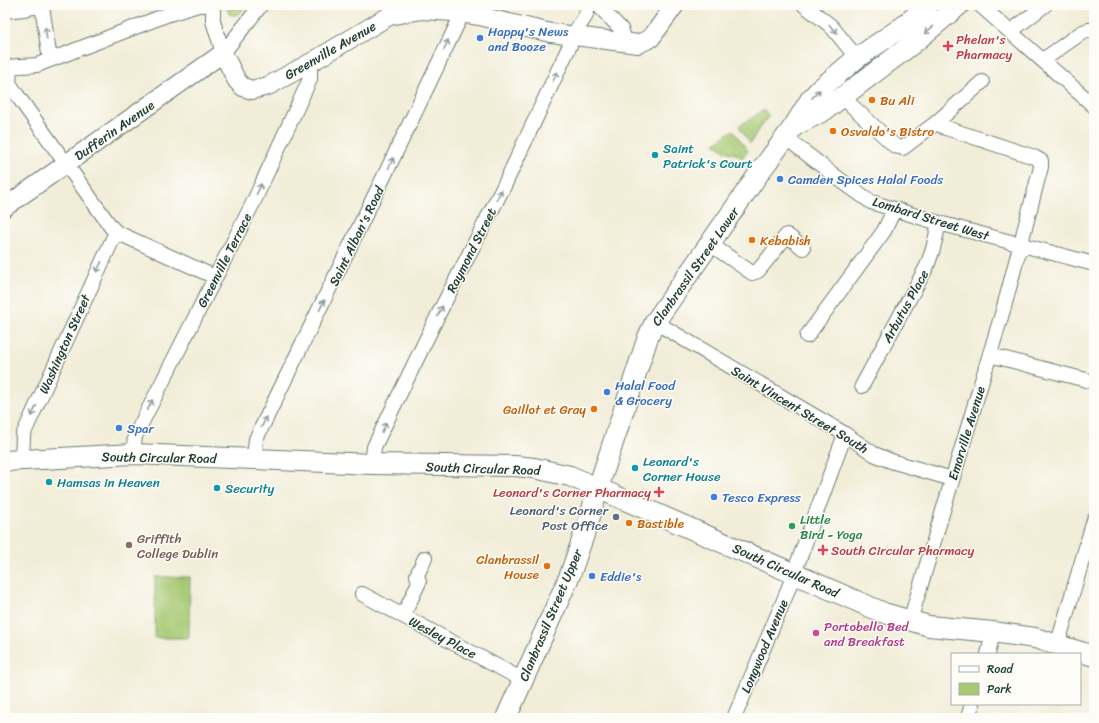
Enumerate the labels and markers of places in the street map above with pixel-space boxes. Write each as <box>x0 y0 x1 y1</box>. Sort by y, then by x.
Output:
place label: Happy's News and Booze <box>488 20 569 58</box>
place label: Phelan's Pharmacy <box>956 28 1013 66</box>
marker: Happy's News and Booze <box>475 33 485 43</box>
marker: Phelan's Pharmacy <box>943 41 953 51</box>
place label: Bu Ali <box>880 89 915 112</box>
marker: Bu Ali <box>867 95 877 105</box>
place label: Osvaldo's Bistro <box>841 120 935 143</box>
marker: Osvaldo's Bistro <box>828 126 838 136</box>
place label: Saint Patrick's Court <box>663 137 753 175</box>
marker: Saint Patrick's Court <box>650 150 660 160</box>
place label: Camden Spices Halal Foods <box>788 168 944 191</box>
marker: Camden Spices Halal Foods <box>775 174 785 184</box>
place label: Kebabish <box>760 229 811 252</box>
marker: Kebabish <box>747 235 757 245</box>
place label: Halal Food & Grocery <box>615 374 676 412</box>
marker: Halal Food & Grocery <box>602 387 612 397</box>
place label: Gaillot et Gray <box>503 398 586 421</box>
marker: Gaillot et Gray <box>589 404 599 414</box>
place label: Spar <box>127 417 155 440</box>
marker: Spar <box>114 423 124 433</box>
place label: Leonard's Corner House <box>643 450 721 488</box>
marker: Leonard's Corner House <box>630 463 640 473</box>
place label: Hamsas in Heaven <box>57 471 160 494</box>
marker: Hamsas in Heaven <box>44 477 54 487</box>
place label: Security <box>225 477 274 500</box>
place label: Leonard's Corner Pharmacy <box>493 481 651 504</box>
marker: Security <box>212 483 222 493</box>
place label: Tesco Express <box>722 486 802 509</box>
marker: Leonard's Corner Pharmacy <box>654 487 664 497</box>
marker: Tesco Express <box>709 492 719 502</box>
place label: Leonard's Corner Post Office <box>510 499 609 537</box>
place label: Little Bird - Yoga <box>800 508 863 546</box>
marker: Leonard's Corner Post Office <box>611 512 621 522</box>
place label: Bastible <box>637 512 684 535</box>
marker: Bastible <box>624 518 634 528</box>
marker: Little Bird - Yoga <box>787 521 797 531</box>
place label: Griffith College Dublin <box>137 527 218 565</box>
place label: South Circular Pharmacy <box>831 539 975 562</box>
marker: Griffith College Dublin <box>124 540 134 550</box>
marker: South Circular Pharmacy <box>818 545 828 555</box>
place label: Clanbrassil House <box>476 548 539 586</box>
marker: Clanbrassil House <box>542 561 552 571</box>
place label: Eddie's <box>600 565 642 588</box>
marker: Eddie's <box>587 571 597 581</box>
place label: Portobello Bed and Breakfast <box>824 615 910 653</box>
marker: Portobello Bed and Breakfast <box>811 628 821 638</box>

